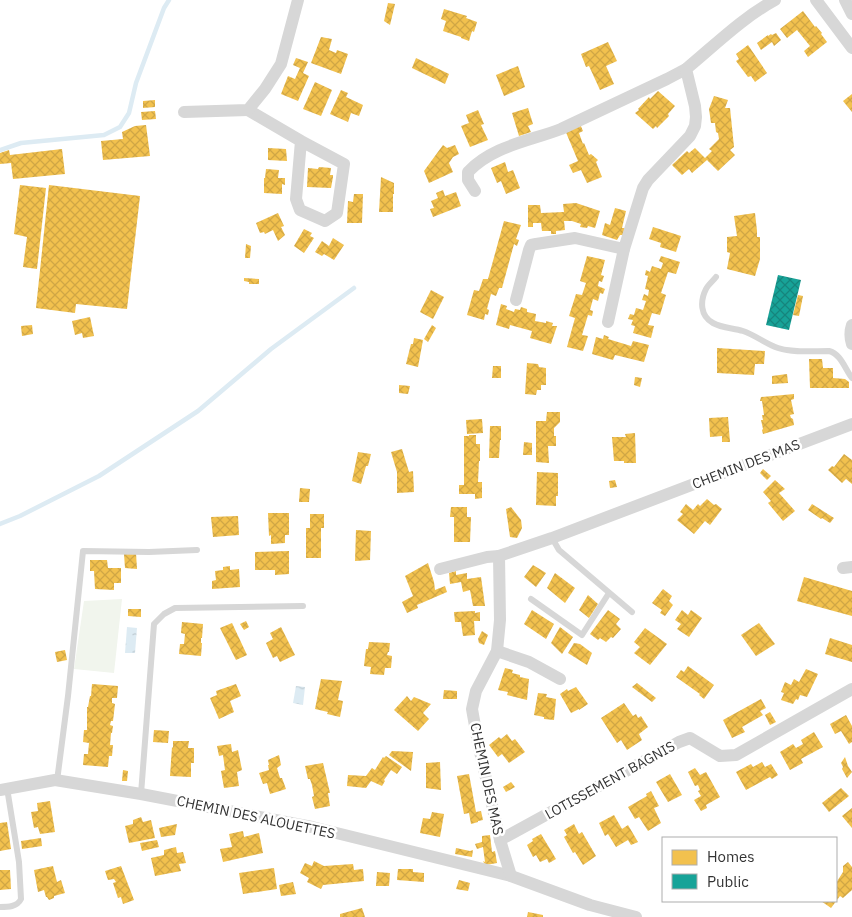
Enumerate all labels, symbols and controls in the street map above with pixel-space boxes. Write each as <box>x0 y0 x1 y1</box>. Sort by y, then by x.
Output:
street label: CHEMIN DES MAS <box>689 435 803 493</box>
street label: CHEMIN DES MAS <box>466 721 508 837</box>
street label: LOTISSEMENT BAGNIS <box>542 737 678 823</box>
street label: CHEMIN DES ALOUETTES <box>175 791 337 843</box>
legend <box>662 837 837 902</box>
text: Homes <box>707 847 755 866</box>
text: Public <box>707 872 749 891</box>

